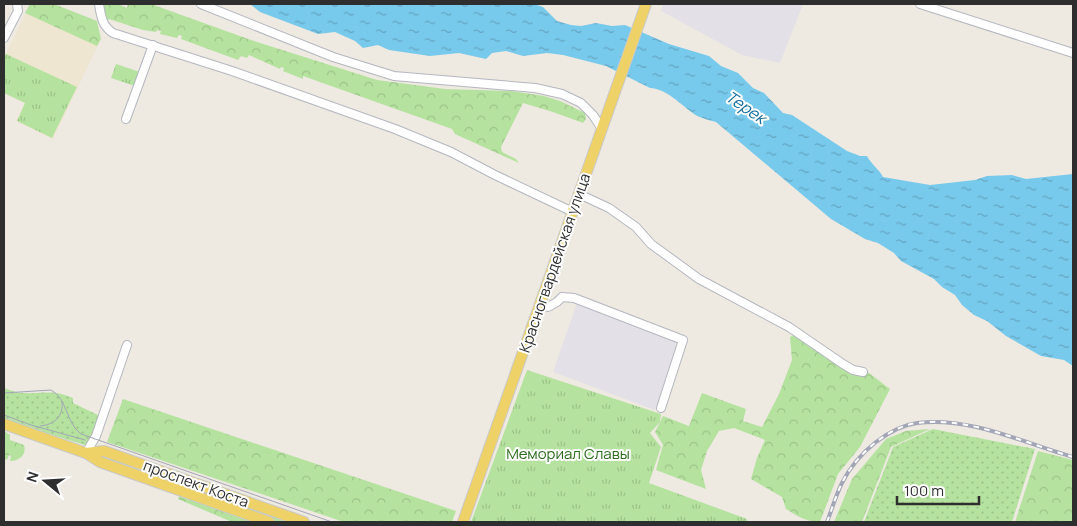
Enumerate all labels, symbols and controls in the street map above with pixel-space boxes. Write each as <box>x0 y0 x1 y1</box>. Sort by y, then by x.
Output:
water label: Терек <box>721 85 772 130</box>
street label: Красногвардейская улица <box>514 170 595 355</box>
park label: Мемориал Славы <box>506 443 630 464</box>
street label: проспект Коста <box>141 455 252 512</box>
north arrow <box>20 456 70 506</box>
text: N <box>22 469 43 485</box>
scale bar <box>897 474 980 506</box>
text: 100 m <box>904 480 944 501</box>

